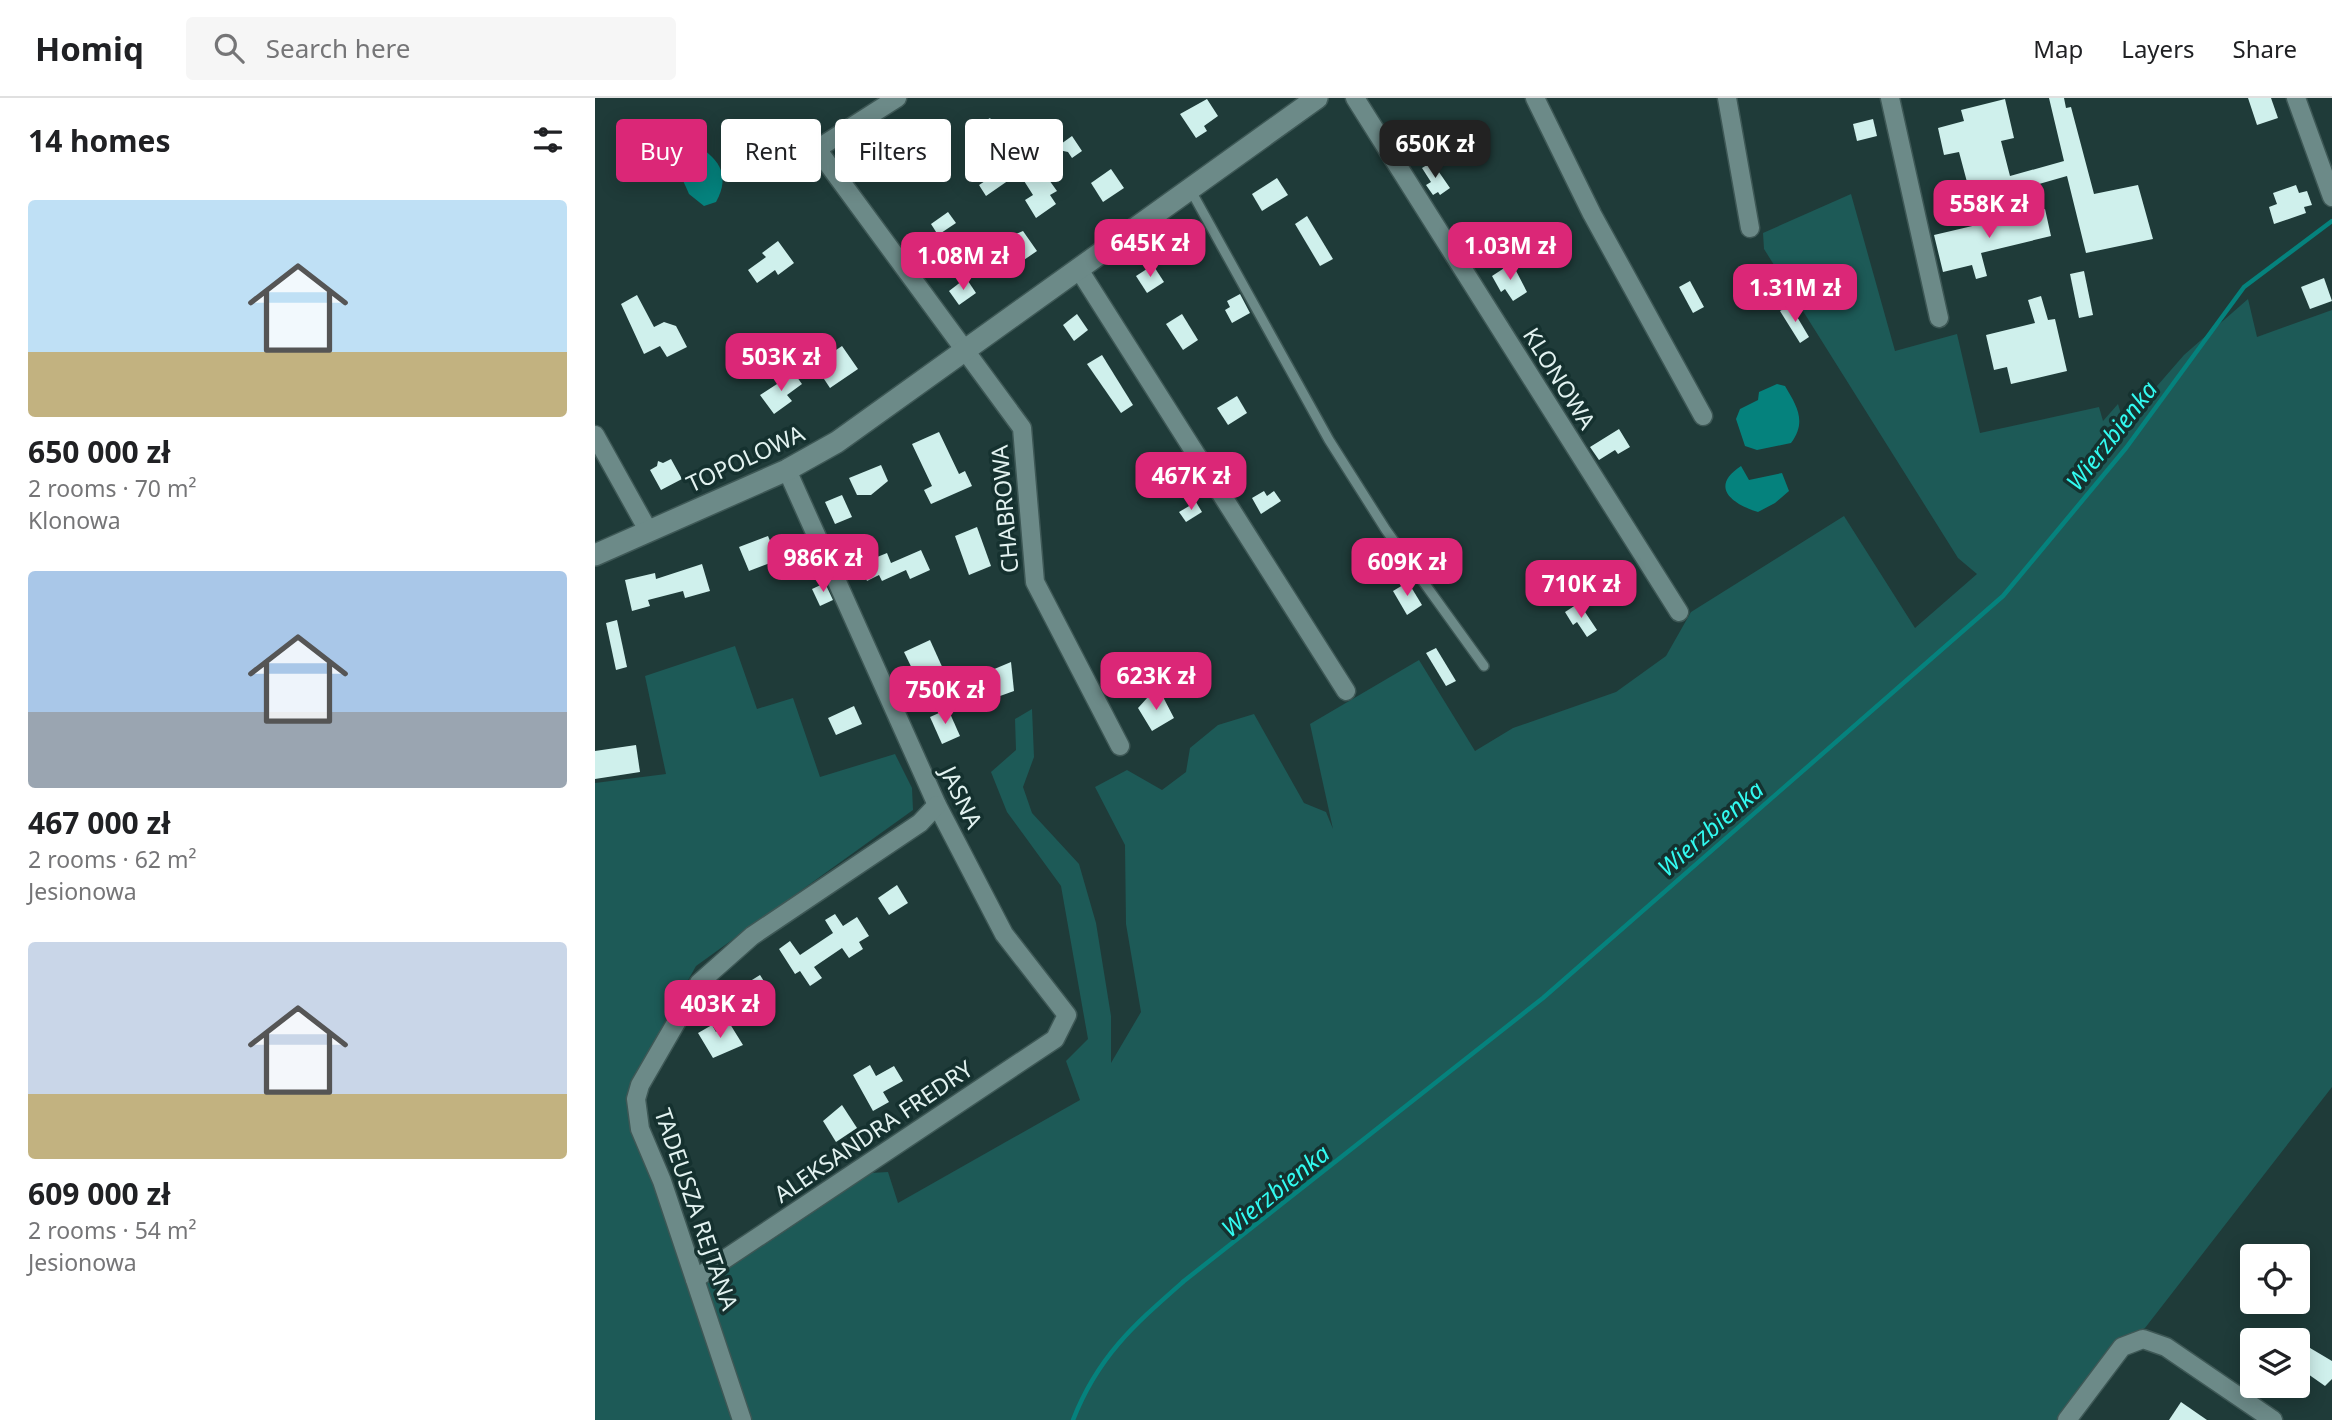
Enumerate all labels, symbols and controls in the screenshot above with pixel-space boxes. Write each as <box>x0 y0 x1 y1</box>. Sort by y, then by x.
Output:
search box <box>186 17 676 80</box>
text: Homiq <box>35 26 144 71</box>
icon: search <box>210 29 248 67</box>
text: Search here <box>266 30 410 66</box>
text: Map <box>2033 32 2083 65</box>
text: Layers <box>2121 32 2195 65</box>
text: Share <box>2233 32 2297 65</box>
chip: Buy <box>616 119 707 182</box>
chip: Rent <box>721 119 821 182</box>
chip: Filters <box>835 119 951 182</box>
chip: New <box>965 119 1063 182</box>
text: 14 homes <box>28 120 171 161</box>
pin: 650K zł <box>1370 120 1500 180</box>
icon: filters <box>529 121 567 159</box>
text: 650K zł <box>1395 127 1475 159</box>
pin: 558K zł <box>1924 180 2054 240</box>
text: 558K zł <box>1949 187 2029 219</box>
pin: 645K zł <box>1085 220 1215 279</box>
pin: 1.03M zł <box>1438 222 1582 282</box>
text: 645K zł <box>1110 226 1190 258</box>
text: 1.03M zł <box>1464 229 1556 261</box>
pin: 1.08M zł <box>891 232 1035 292</box>
text: 1.08M zł <box>917 239 1009 271</box>
icon: home <box>235 245 361 371</box>
pin: 1.31M zł <box>1723 264 1867 324</box>
text: 1.31M zł <box>1749 271 1841 303</box>
street label: KLONOWA <box>1516 321 1604 435</box>
pin: 503K zł <box>716 334 846 393</box>
text: 503K zł <box>741 340 821 372</box>
water label: Wierzbienka <box>2058 373 2164 497</box>
street label: TOPOLOWA <box>681 417 809 499</box>
text: 650 000 zł <box>28 431 171 472</box>
street label: CHABROWA <box>982 443 1026 574</box>
pin: 467K zł <box>1126 452 1256 512</box>
text: 467K zł <box>1151 459 1231 491</box>
text: 2 rooms · 70 m² <box>28 472 197 504</box>
text: Klonowa <box>28 504 121 536</box>
pin: 986K zł <box>758 534 888 594</box>
pin: 609K zł <box>1342 538 1472 598</box>
text: 986K zł <box>783 541 863 573</box>
text: 609K zł <box>1367 545 1447 577</box>
pin: 710K zł <box>1516 560 1646 620</box>
text: 710K zł <box>1541 567 1621 599</box>
icon: home <box>235 616 361 742</box>
pin: 623K zł <box>1091 652 1221 712</box>
text: 623K zł <box>1116 659 1196 691</box>
pin: 750K zł <box>880 666 1010 726</box>
text: 750K zł <box>905 673 985 705</box>
street label: JASNA <box>932 759 991 834</box>
water label: Wierzbienka <box>1650 773 1770 883</box>
text: 467 000 zł <box>28 802 171 843</box>
text: 2 rooms · 62 m² <box>28 843 197 875</box>
text: Jesionowa <box>28 875 137 907</box>
pin: 403K zł <box>655 981 785 1040</box>
icon: home <box>235 987 361 1113</box>
text: 403K zł <box>680 987 760 1019</box>
street label: ALEKSANDRA FREDRY <box>767 1052 980 1210</box>
street label: TADEUSZA REJTANA <box>647 1104 747 1314</box>
water label: Wierzbienka <box>1214 1136 1336 1244</box>
text: 609 000 zł <box>28 1173 171 1214</box>
text: 2 rooms · 54 m² <box>28 1214 197 1246</box>
map controls <box>2240 1244 2310 1398</box>
button: locate <box>2240 1244 2310 1314</box>
text: Jesionowa <box>28 1246 137 1278</box>
button: layers <box>2240 1328 2310 1398</box>

